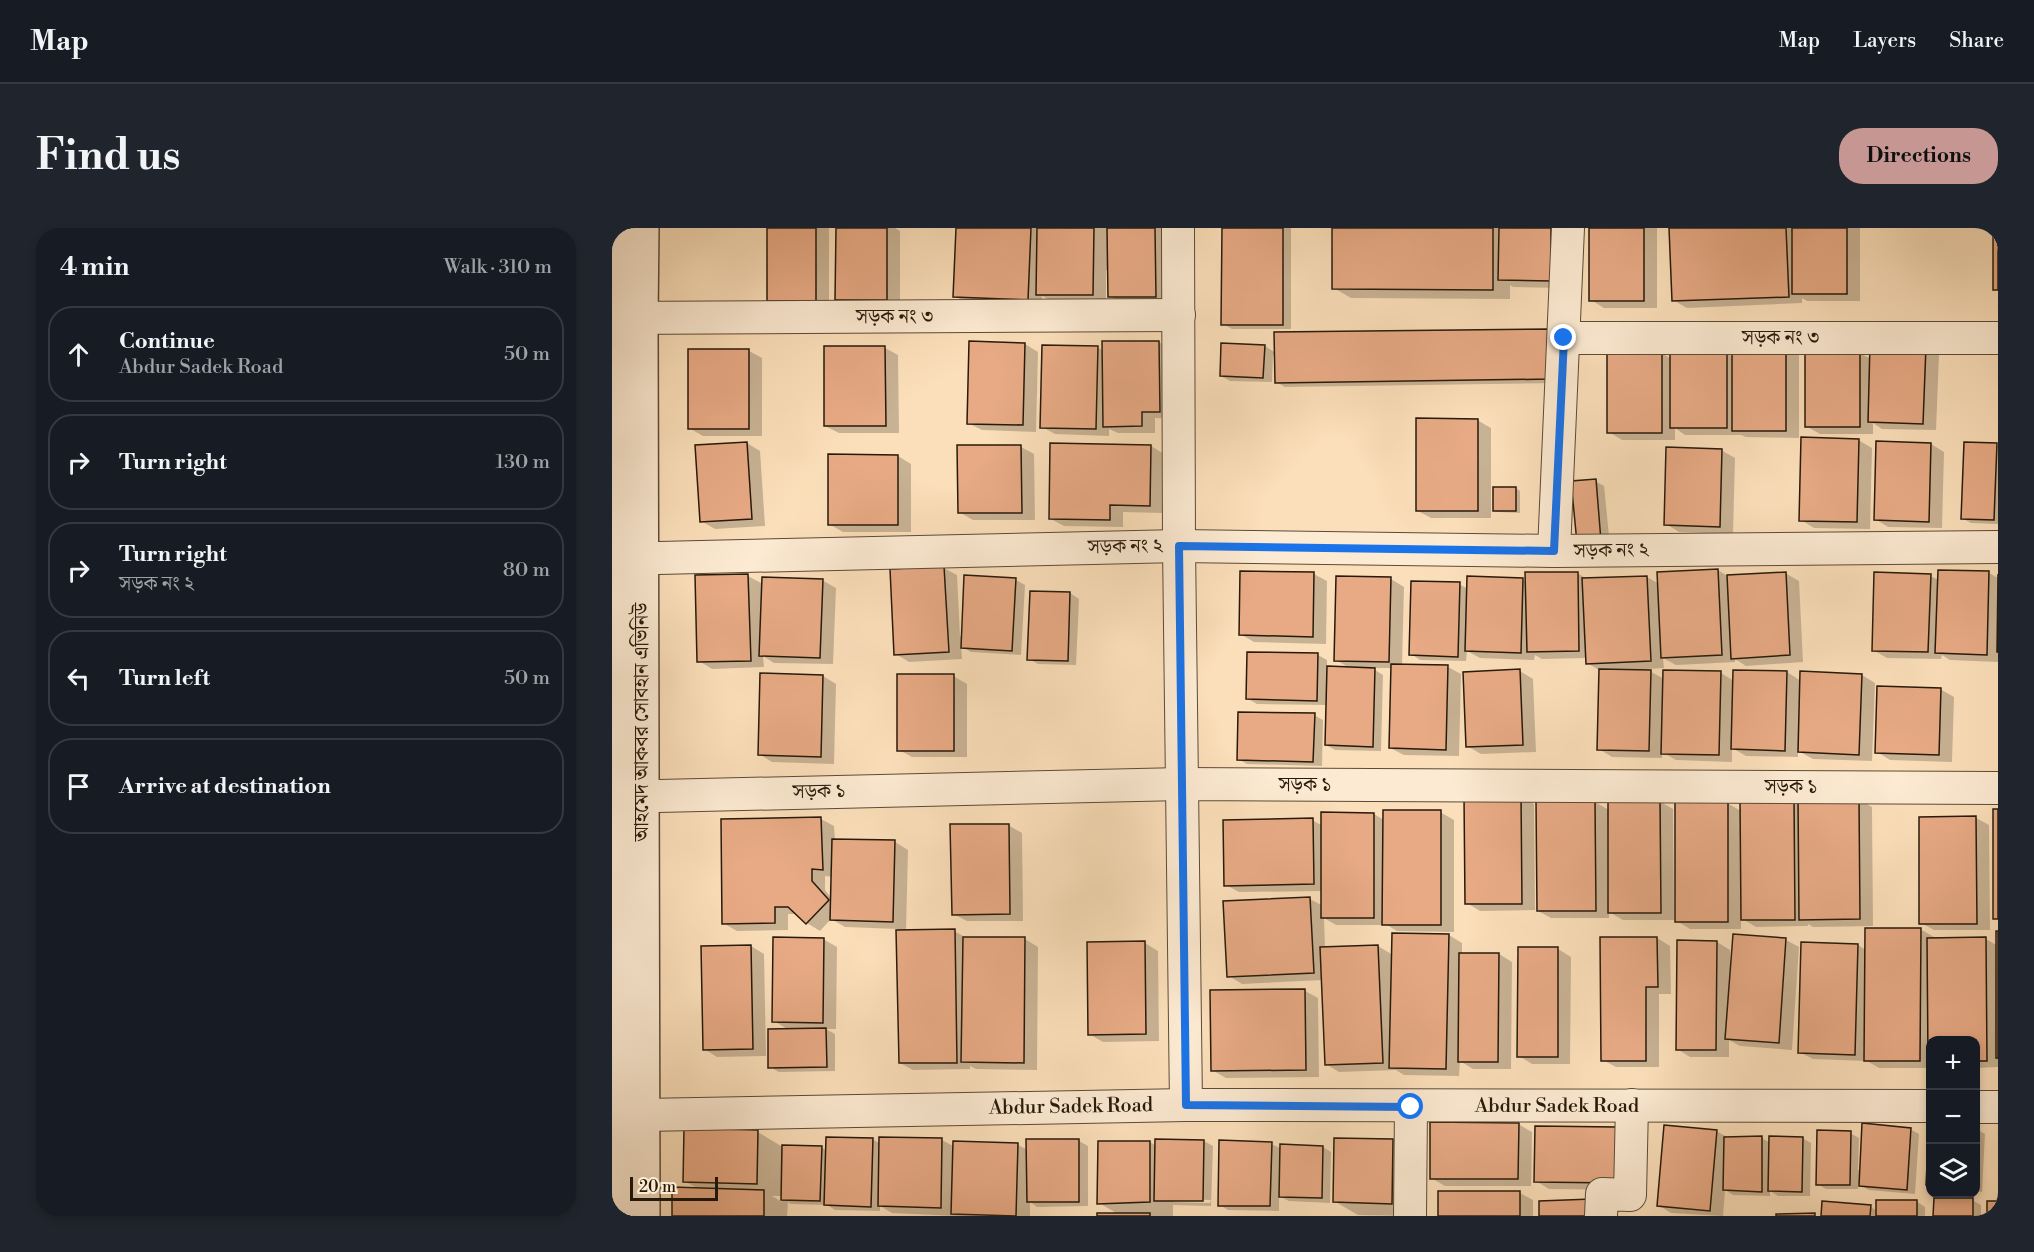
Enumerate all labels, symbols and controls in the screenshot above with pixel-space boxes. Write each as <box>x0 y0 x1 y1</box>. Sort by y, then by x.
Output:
text: Map <box>30 24 89 59</box>
text: Map <box>1779 28 1820 54</box>
text: Layers <box>1853 28 1916 54</box>
text: Share <box>1949 28 2004 54</box>
button: Directions <box>1839 128 1998 184</box>
text: Find us <box>36 130 180 183</box>
text: 4 min <box>60 251 130 283</box>
text: Walk · 310 m <box>444 255 552 280</box>
street label: সড়ক নং ৩ <box>855 305 934 330</box>
route end <box>1550 324 1576 350</box>
street label: সড়ক নং ৩ <box>1741 326 1820 351</box>
text: Continue <box>119 328 215 355</box>
icon: ahead <box>62 338 95 371</box>
text: 50 m <box>504 342 550 367</box>
text: Abdur Sadek Road <box>119 355 283 380</box>
icon: right <box>62 446 95 479</box>
text: Turn right <box>119 449 227 476</box>
text: 130 m <box>495 450 550 475</box>
street label: সড়ক নং ২ <box>1086 534 1164 560</box>
street label: সড়ক নং ২ <box>1572 538 1650 564</box>
text: Turn right <box>119 541 227 568</box>
icon: right <box>62 554 95 587</box>
text: 80 m <box>503 558 550 583</box>
text: সড়ক নং ২ <box>119 572 194 597</box>
street label: আহমেদ আকবর সোবহান এভিনিউ <box>628 602 655 842</box>
icon: left <box>62 662 95 695</box>
text: Turn left <box>119 665 210 692</box>
text: 50 m <box>504 666 550 691</box>
icon: arrive <box>62 770 95 803</box>
text: Arrive at destination <box>119 773 331 800</box>
street label: সড়ক ১ <box>1277 773 1332 798</box>
street label: সড়ক ১ <box>1763 775 1818 800</box>
street label: সড়ক ১ <box>791 779 846 805</box>
map controls <box>1926 1036 1980 1198</box>
button: + <box>1926 1036 1980 1090</box>
button: − <box>1926 1090 1980 1144</box>
street label: Abdur Sadek Road <box>988 1093 1154 1121</box>
route start <box>1397 1093 1423 1119</box>
street label: Abdur Sadek Road <box>1474 1094 1640 1119</box>
button: layers <box>1926 1144 1980 1198</box>
scale bar <box>630 1174 718 1202</box>
text: 20 m <box>639 1177 676 1197</box>

